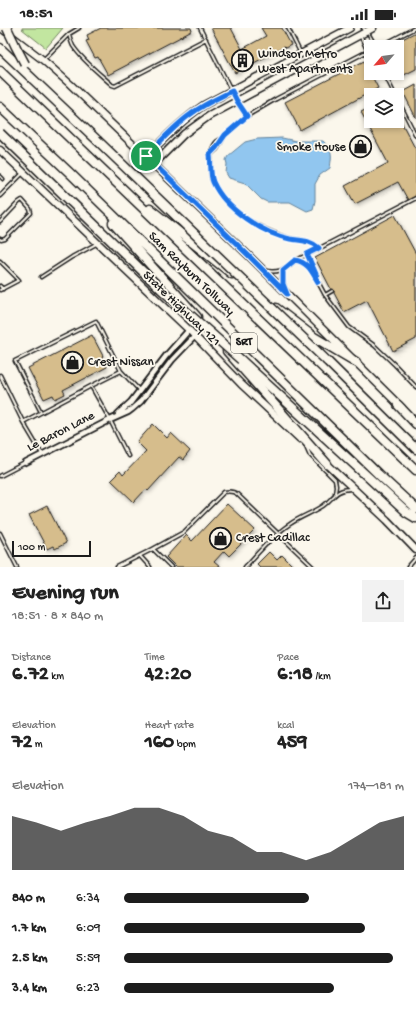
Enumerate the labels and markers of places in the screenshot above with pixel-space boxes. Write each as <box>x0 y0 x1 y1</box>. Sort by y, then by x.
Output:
place label: Windsor Metro West Apartments <box>258 47 354 77</box>
building icon: Windsor Metro West Apartments <box>230 48 256 74</box>
shop icon: Smoke House <box>348 134 374 160</box>
pin <box>129 139 163 173</box>
place label: Smoke House <box>277 140 346 155</box>
shop icon: Crest Nissan <box>59 349 85 375</box>
place label: Crest Nissan <box>88 355 155 370</box>
shop icon: Crest Cadillac <box>208 525 234 551</box>
place label: Crest Cadillac <box>236 531 310 546</box>

